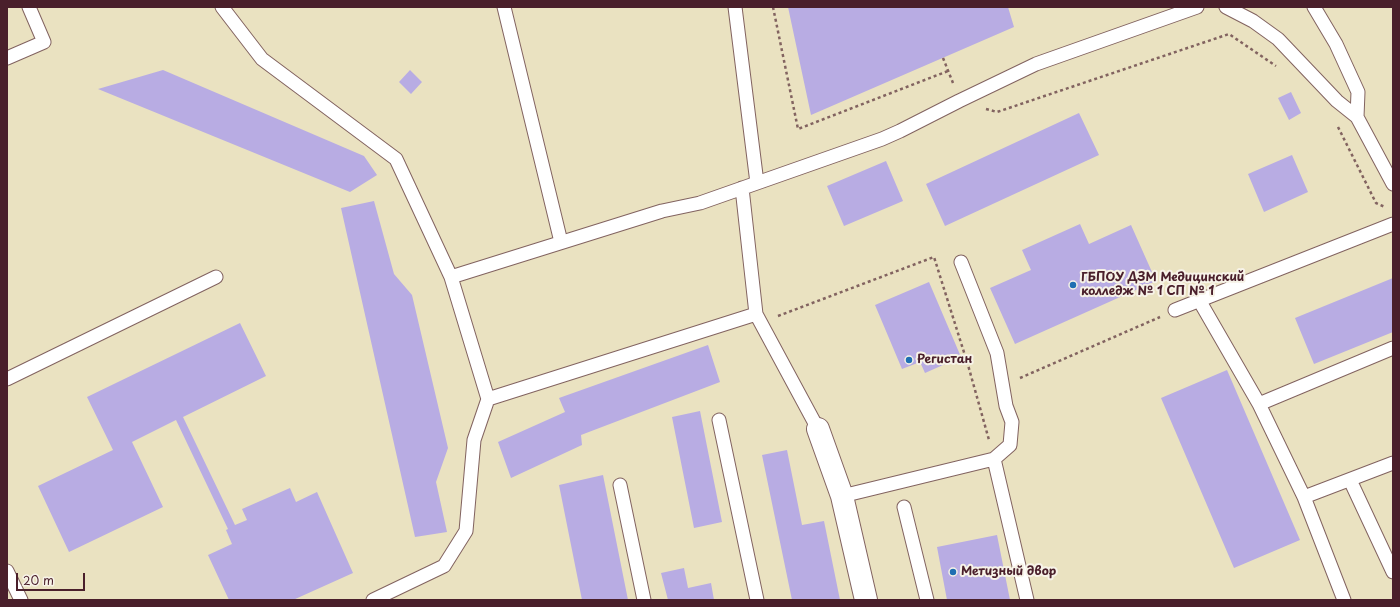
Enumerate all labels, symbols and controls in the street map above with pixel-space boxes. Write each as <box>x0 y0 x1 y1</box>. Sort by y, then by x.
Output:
place label: ГБПОУ ДЗМ Медицинский колледж № 1 СП № 1 <box>1081 271 1244 299</box>
marker: ГБПОУ ДЗМ Медицинский колледж № 1 СП № 1 <box>1068 280 1078 290</box>
place label: Регистан <box>917 353 972 367</box>
marker: Регистан <box>904 355 914 365</box>
scale bar <box>18 565 87 591</box>
place label: Метизный двор <box>961 565 1056 579</box>
marker: Метизный двор <box>948 567 958 577</box>
text: 20 m <box>23 571 54 589</box>

